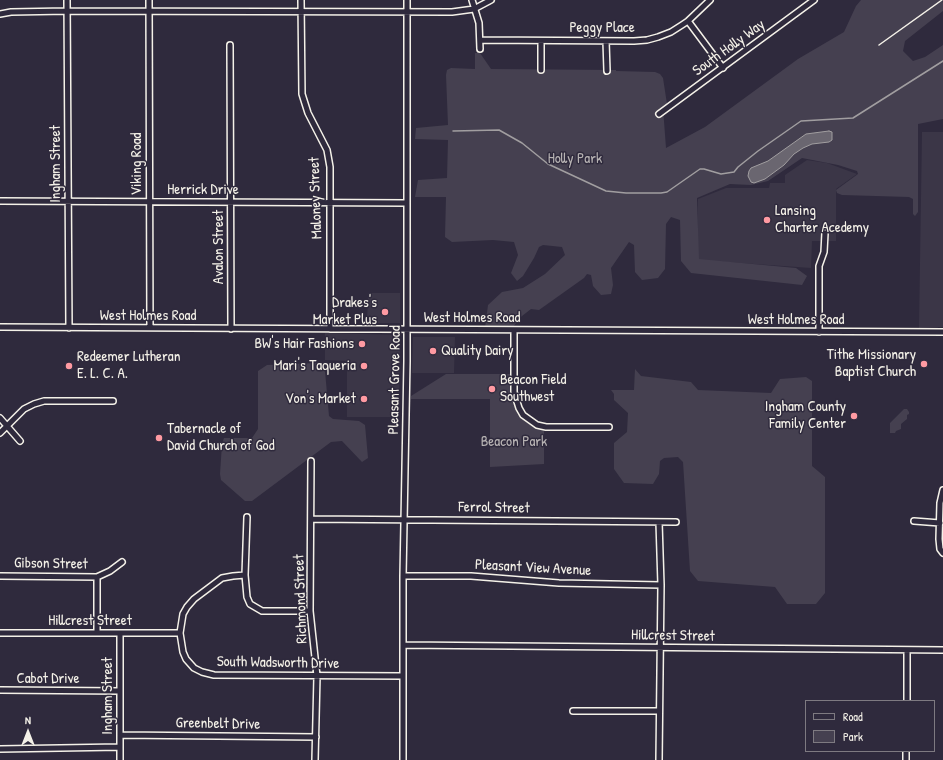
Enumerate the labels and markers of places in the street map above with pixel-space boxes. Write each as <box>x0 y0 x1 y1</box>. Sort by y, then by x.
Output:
place label: Lansing Charter Acedemy <box>775 202 869 237</box>
marker: Lansing Charter Acedemy <box>762 215 772 225</box>
place label: Drakes's Market Plus <box>313 294 377 329</box>
marker: Drakes's Market Plus <box>380 307 390 317</box>
place label: BW's Hair Fashions <box>254 335 354 353</box>
marker: BW's Hair Fashions <box>357 339 367 349</box>
place label: Quality Dairy <box>441 342 513 360</box>
marker: Quality Dairy <box>428 346 438 356</box>
place label: Tithe Missionary Baptist Church <box>827 346 916 381</box>
place label: Redeemer Lutheran E. L. C. A. <box>77 348 180 383</box>
place label: Mari's Taqueria <box>274 357 356 375</box>
marker: Tithe Missionary Baptist Church <box>919 359 929 369</box>
marker: Redeemer Lutheran E. L. C. A. <box>64 361 74 371</box>
marker: Mari's Taqueria <box>359 361 369 371</box>
place label: Beacon Field Southwest <box>500 371 566 406</box>
marker: Beacon Field Southwest <box>487 384 497 394</box>
place label: Von's Market <box>285 390 356 408</box>
marker: Von's Market <box>359 394 369 404</box>
place label: Ingham County Family Center <box>765 398 846 433</box>
marker: Ingham County Family Center <box>849 411 859 421</box>
place label: Tabernacle of David Church of God <box>167 420 275 455</box>
marker: Tabernacle of David Church of God <box>154 433 164 443</box>

